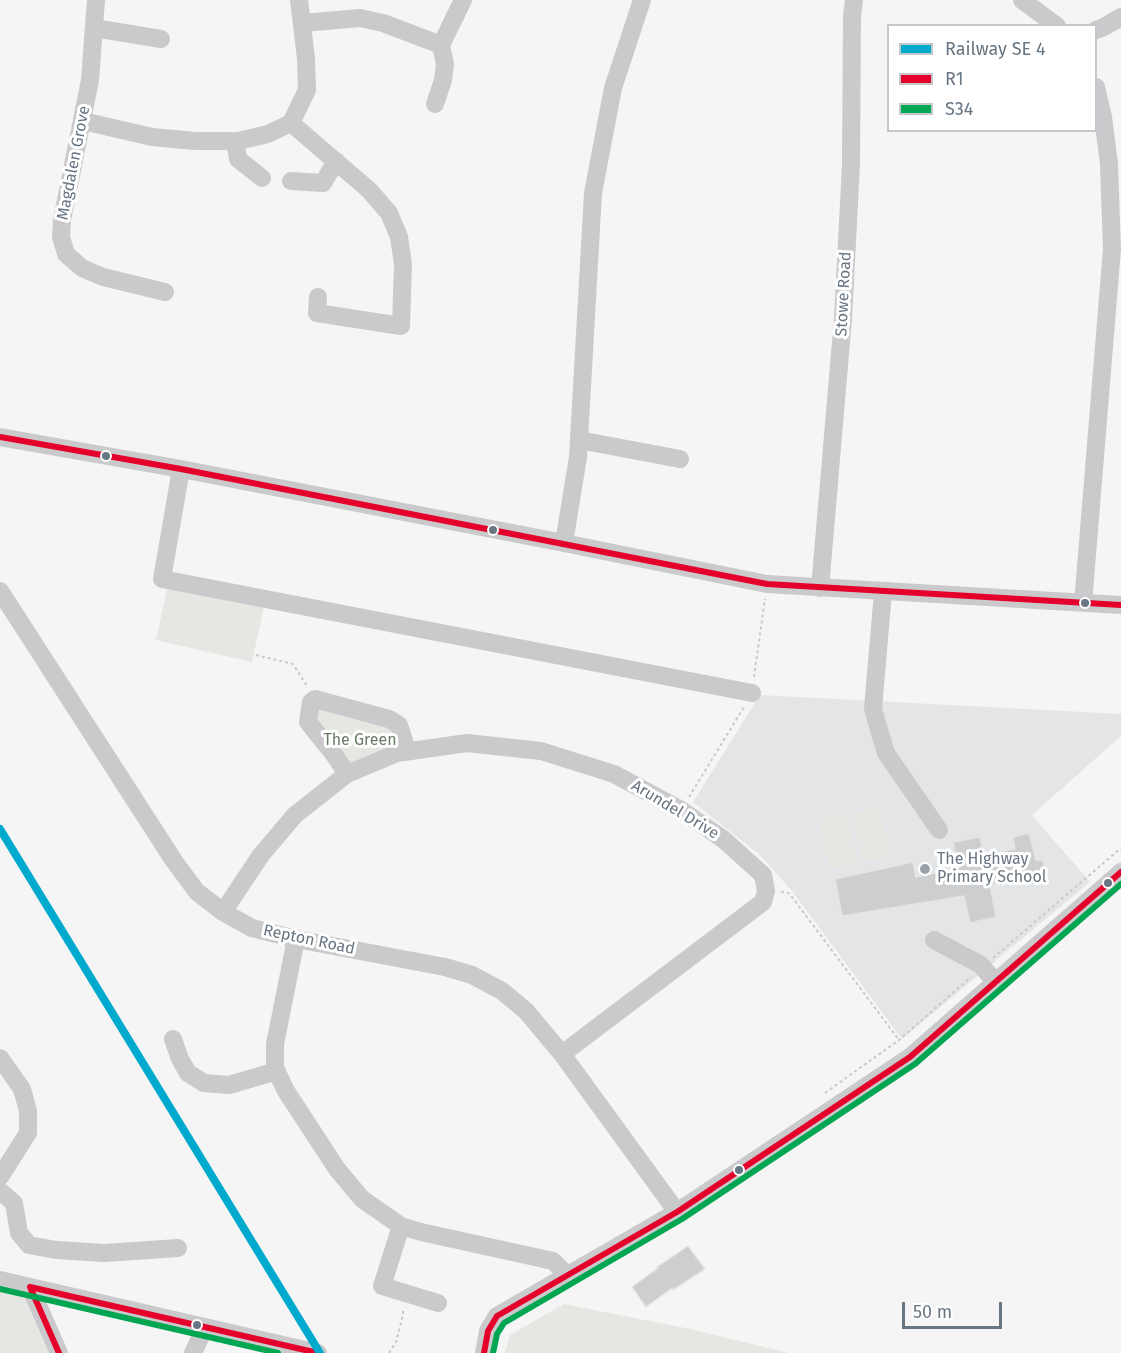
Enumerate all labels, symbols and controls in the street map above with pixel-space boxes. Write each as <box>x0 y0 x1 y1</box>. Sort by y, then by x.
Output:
legend <box>887 24 1097 132</box>
text: Railway SE 4 <box>945 38 1045 60</box>
text: R1 <box>945 68 963 90</box>
text: S34 <box>945 98 973 120</box>
street label: Magdalen Grove <box>54 104 94 222</box>
street label: Stowe Road <box>832 251 856 337</box>
unlabelled marker <box>100 450 112 462</box>
unlabelled marker <box>487 524 499 536</box>
unlabelled marker <box>1079 597 1091 609</box>
park label: The Green <box>323 731 397 751</box>
street label: Arundel Drive <box>628 776 722 844</box>
place label: The Highway Primary School <box>937 850 1046 888</box>
marker: The Highway Primary School <box>918 862 932 876</box>
unlabelled marker <box>1102 877 1114 889</box>
street label: Repton Road <box>261 921 357 959</box>
unlabelled marker <box>733 1164 745 1176</box>
scale bar <box>905 1290 1006 1328</box>
text: 50 m <box>913 1301 952 1323</box>
unlabelled marker <box>191 1319 203 1331</box>

